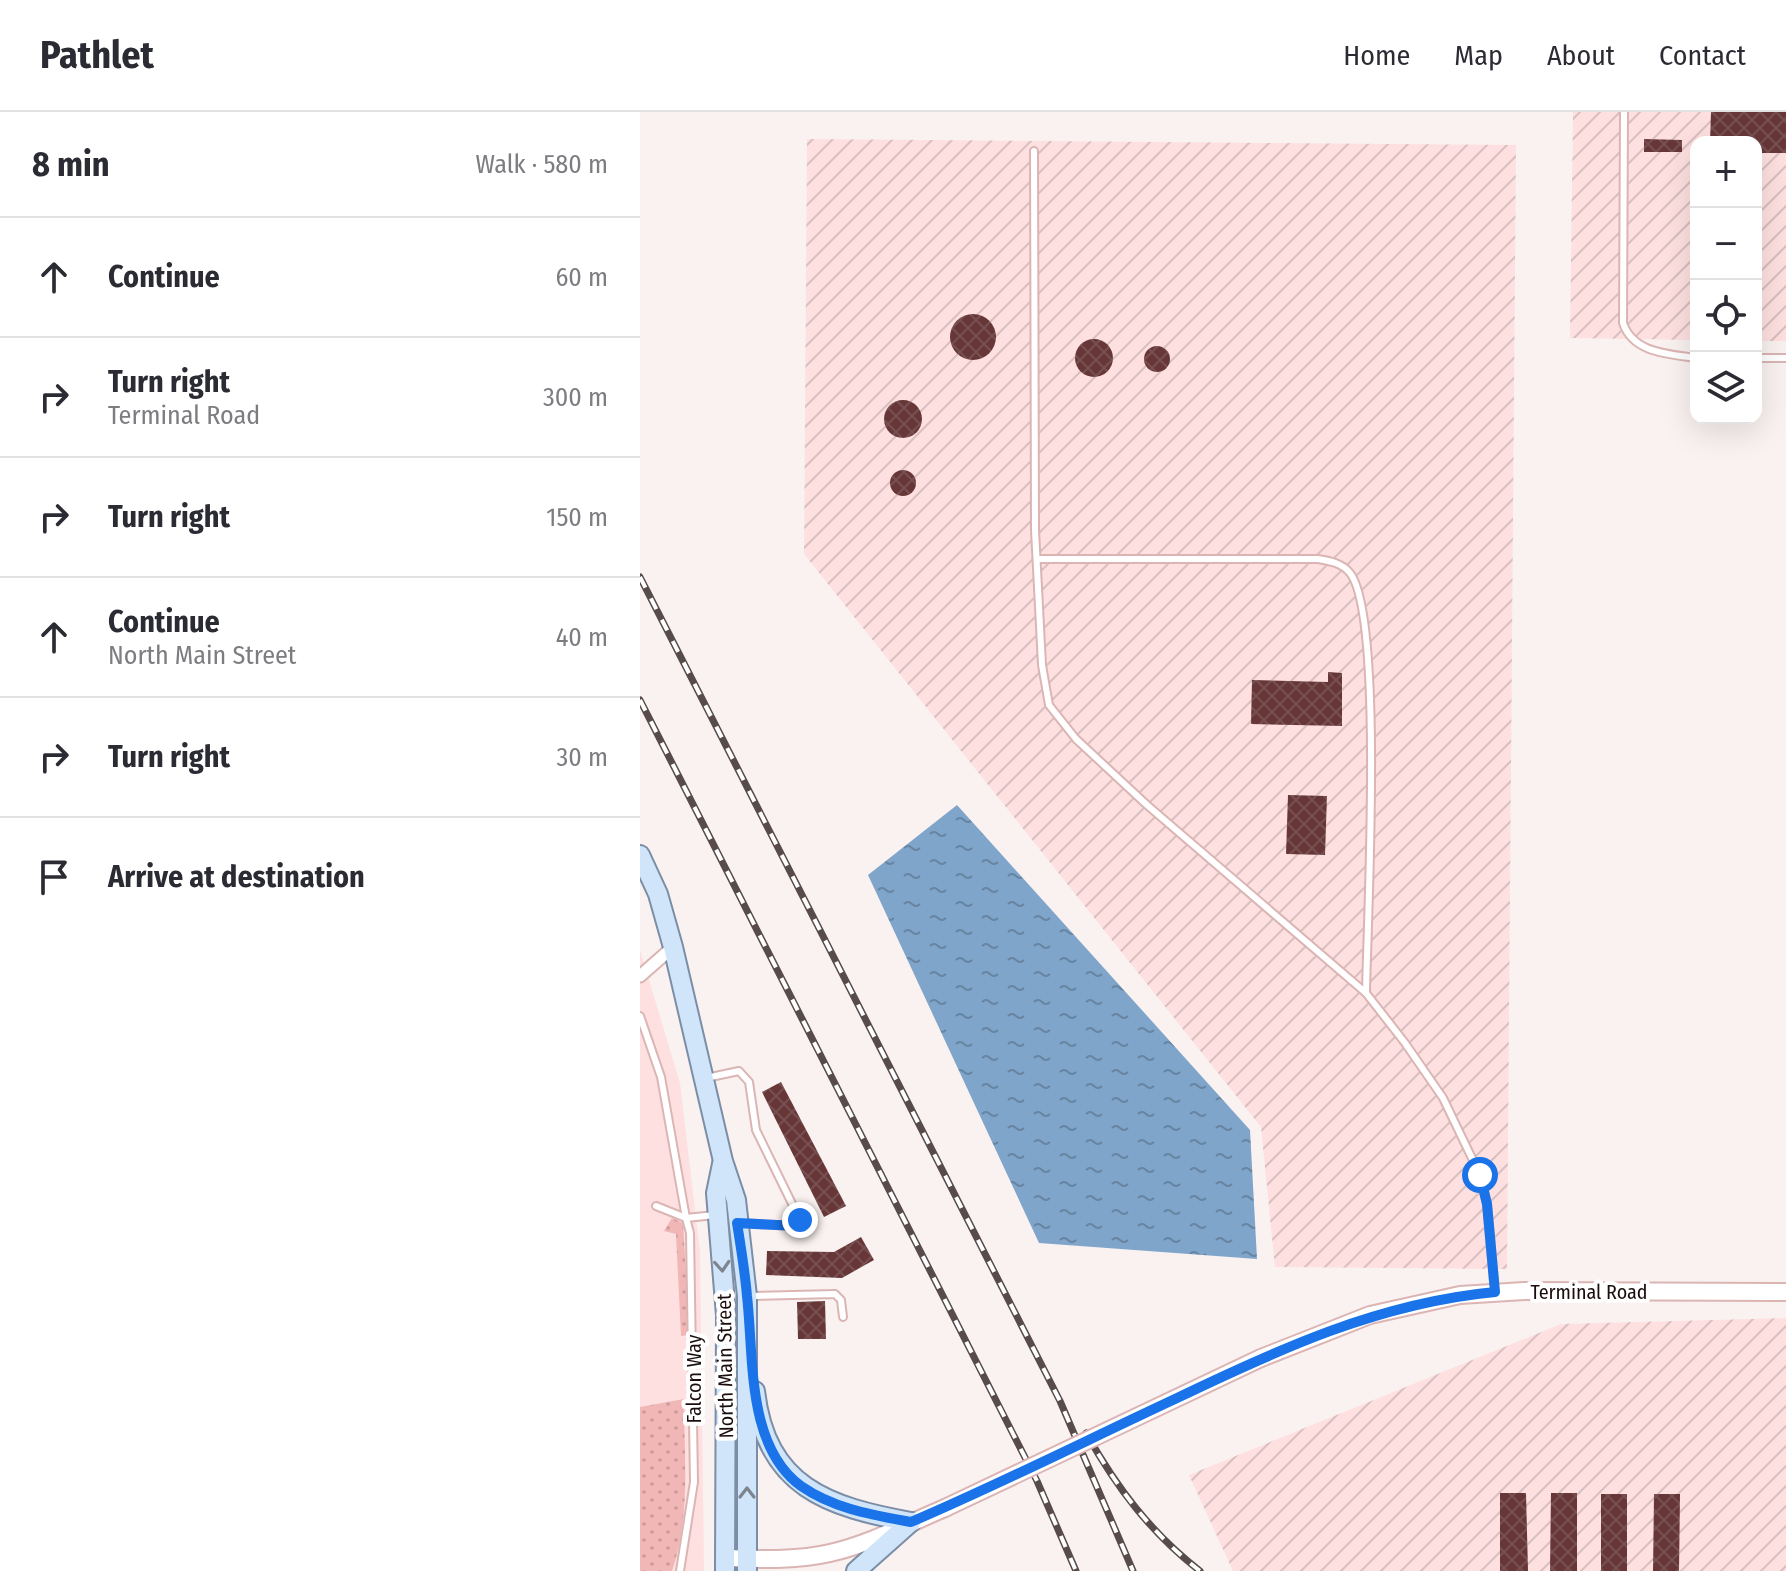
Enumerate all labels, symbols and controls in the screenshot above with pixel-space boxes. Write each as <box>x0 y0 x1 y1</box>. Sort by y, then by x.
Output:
text: Pathlet <box>40 32 154 78</box>
text: Home <box>1343 39 1410 72</box>
text: Map <box>1454 39 1503 72</box>
text: About <box>1547 39 1615 72</box>
text: Contact <box>1659 39 1746 72</box>
map controls <box>1690 136 1762 424</box>
button: + <box>1690 136 1762 208</box>
text: 8 min <box>32 144 110 185</box>
text: Walk · 580 m <box>476 149 608 180</box>
button: − <box>1690 208 1762 280</box>
icon: ahead <box>32 255 76 299</box>
text: Continue <box>108 259 220 295</box>
text: 60 m <box>555 262 608 293</box>
button: locate <box>1690 280 1762 352</box>
button: layers <box>1690 352 1762 424</box>
text: Turn right <box>108 364 230 400</box>
icon: right <box>32 375 76 419</box>
text: 300 m <box>543 382 608 413</box>
text: Terminal Road <box>108 400 260 431</box>
icon: right <box>32 495 76 539</box>
text: Turn right <box>108 499 230 535</box>
text: 150 m <box>546 502 608 533</box>
text: Continue <box>108 604 220 640</box>
icon: ahead <box>32 615 76 659</box>
text: 40 m <box>556 622 608 653</box>
text: North Main Street <box>108 640 296 671</box>
icon: right <box>32 735 76 779</box>
text: Turn right <box>108 739 230 775</box>
text: 30 m <box>557 742 608 773</box>
icon: arrive <box>32 855 76 899</box>
text: Arrive at destination <box>108 859 365 895</box>
route start <box>1462 1157 1498 1193</box>
route end <box>782 1202 818 1238</box>
one-way arrow <box>713 1260 730 1273</box>
street label: Terminal Road <box>1530 1280 1648 1304</box>
street label: North Main Street <box>712 1293 738 1439</box>
street label: Falcon Way <box>682 1334 706 1424</box>
one-way arrow <box>738 1486 756 1499</box>

